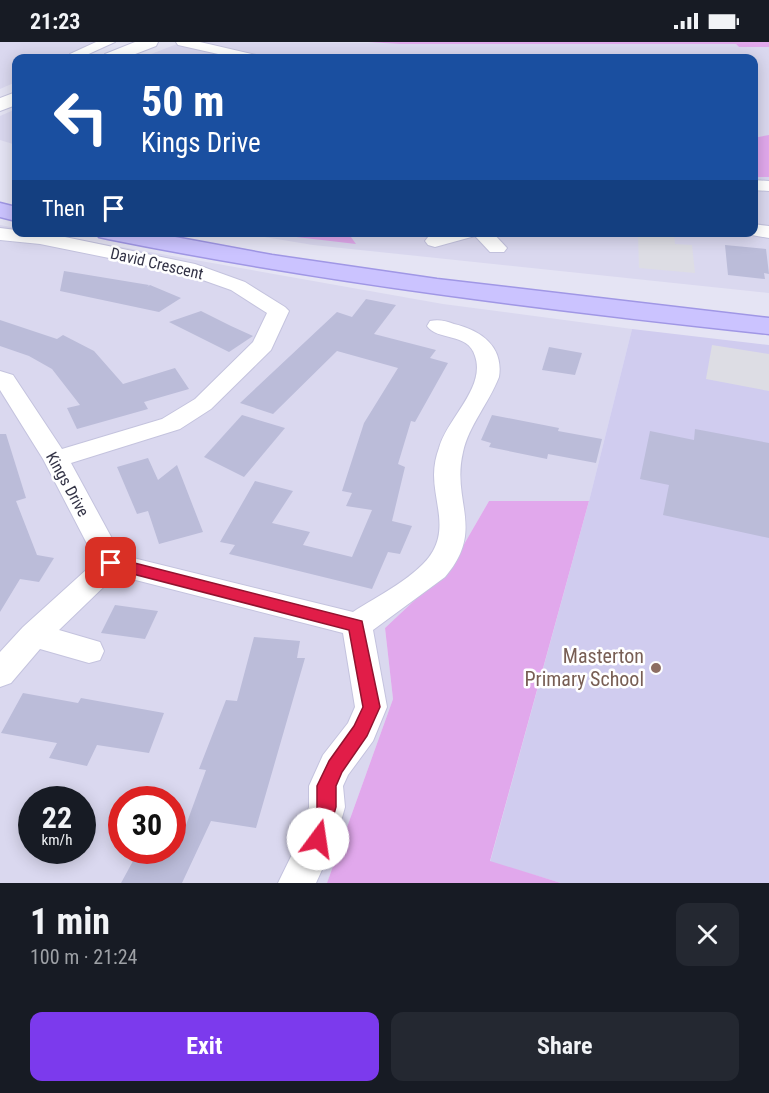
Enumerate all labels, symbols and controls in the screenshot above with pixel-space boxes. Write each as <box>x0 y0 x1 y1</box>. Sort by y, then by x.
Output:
text: 21:23 <box>30 9 81 34</box>
text: 50 m <box>141 77 224 126</box>
icon: left <box>42 78 120 156</box>
text: Kings Drive <box>141 127 261 159</box>
icon: arrive <box>97 192 130 225</box>
text: Then <box>42 196 85 221</box>
street label: David Crescent <box>109 244 205 283</box>
street label: Kings Drive <box>42 449 93 520</box>
pin <box>85 537 136 588</box>
icon: arrive <box>94 546 127 579</box>
place label: Masterton Primary School <box>524 644 644 691</box>
marker: Masterton Primary School <box>649 661 663 675</box>
speed limit sign: 30 <box>108 786 186 864</box>
text: 22 <box>42 800 72 835</box>
position arrow <box>286 807 350 871</box>
text: km/h <box>42 831 72 849</box>
text: 1 min <box>30 901 110 943</box>
button: close <box>676 903 739 966</box>
text: 100 m · 21:24 <box>30 945 137 969</box>
button: Exit <box>30 1012 379 1081</box>
button: Share <box>391 1012 739 1081</box>

